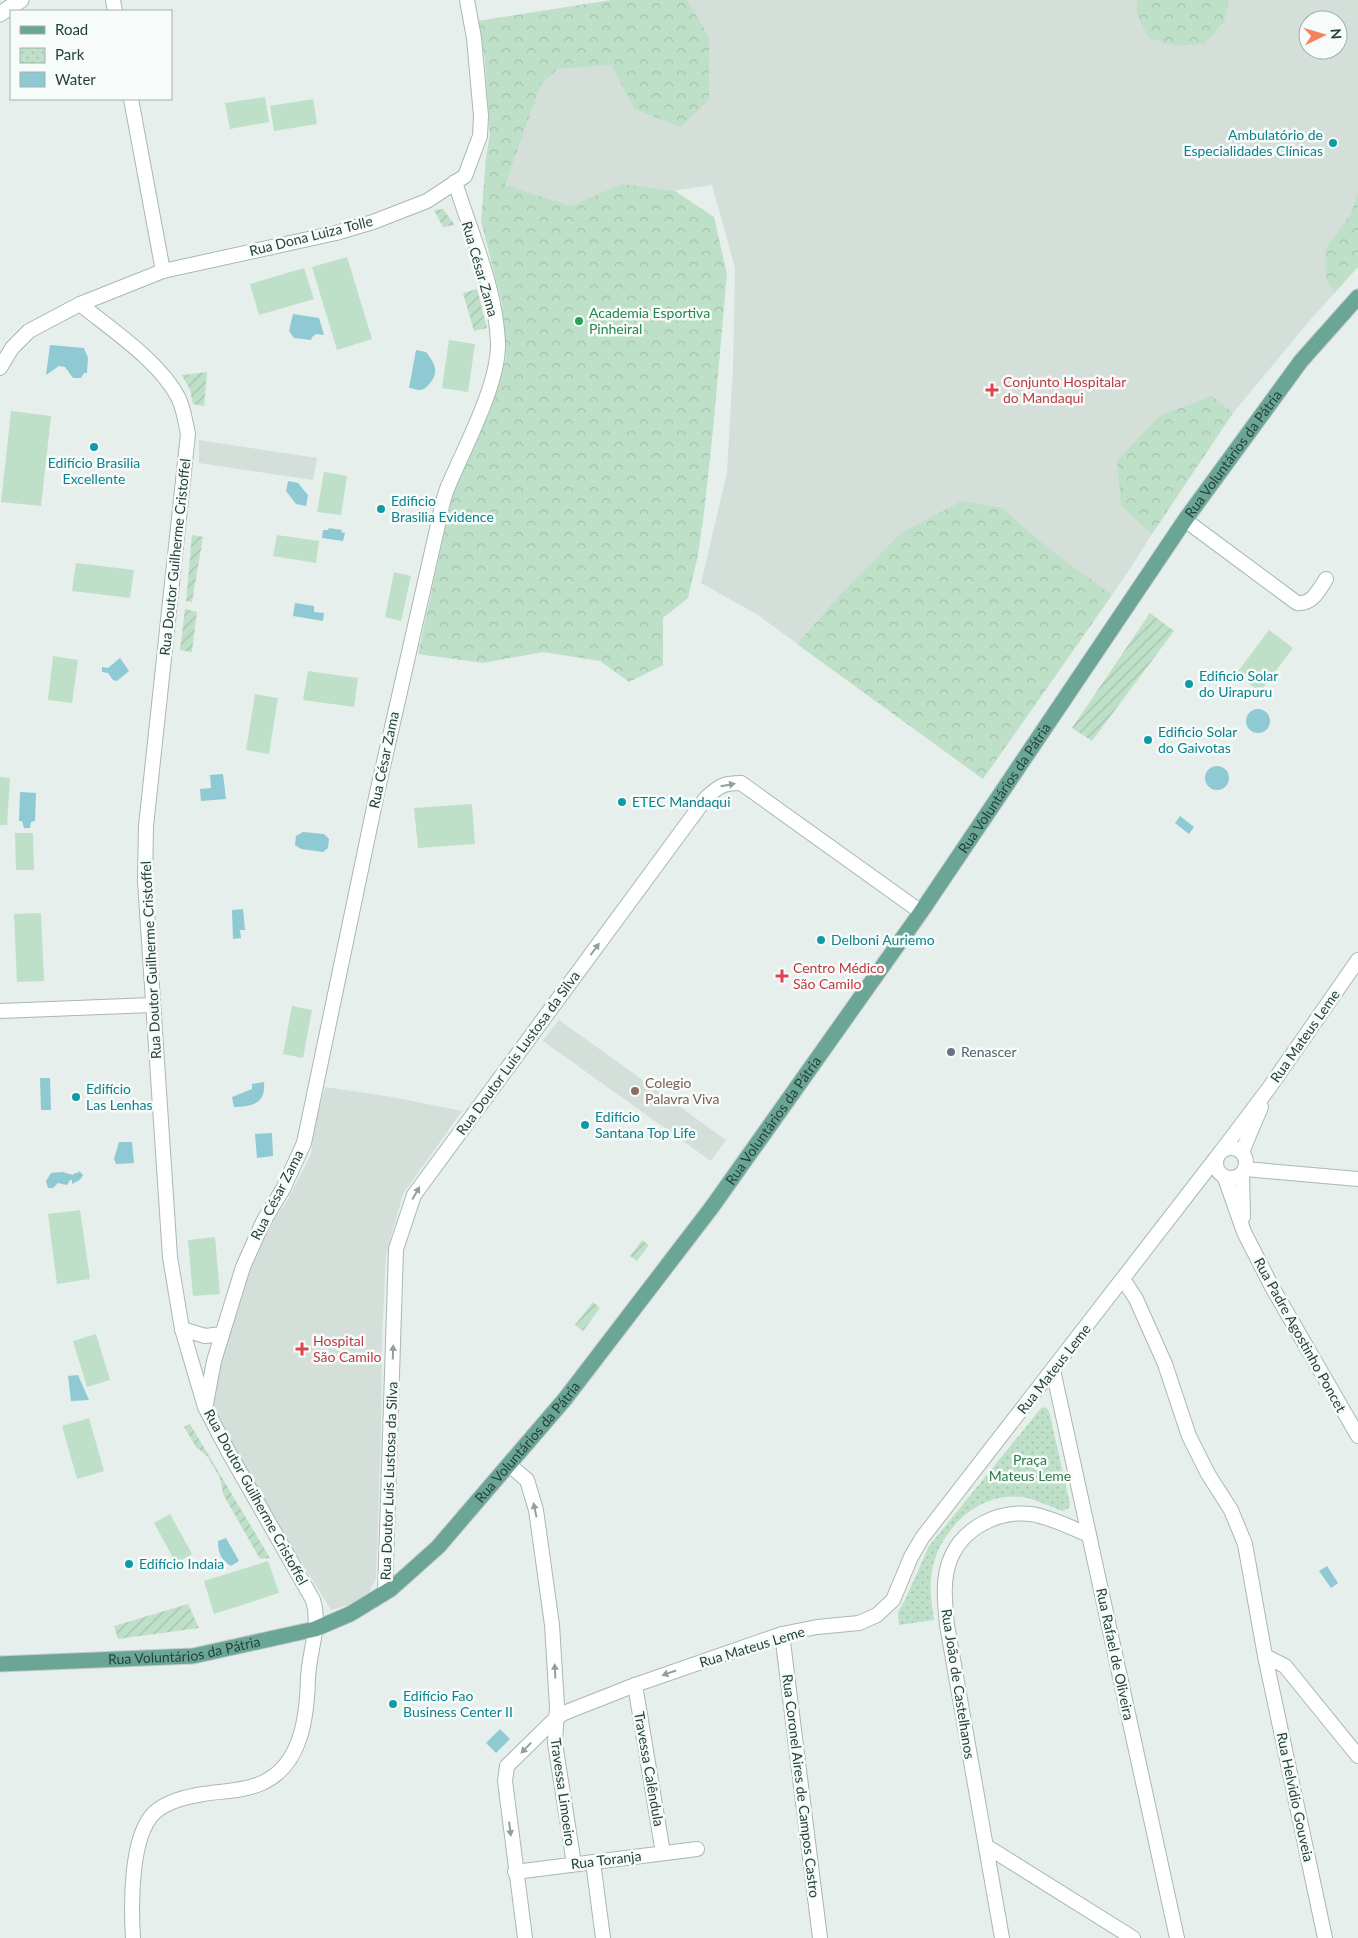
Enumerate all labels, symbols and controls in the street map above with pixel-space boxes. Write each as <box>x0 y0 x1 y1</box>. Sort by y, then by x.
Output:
legend <box>10 10 172 100</box>
north arrow <box>1298 10 1348 60</box>
text: Road <box>55 20 88 38</box>
text: N <box>1328 28 1345 40</box>
text: Park <box>55 45 85 63</box>
text: Water <box>55 70 96 88</box>
place label: Ambulatório de Especialidades Clínicas <box>1183 126 1323 159</box>
marker: Ambulatório de Especialidades Clínicas <box>1327 137 1339 149</box>
street label: Rua Dona Luiza Tolle <box>247 212 374 259</box>
street label: Rua César Zama <box>459 219 502 319</box>
place label: Academia Esportiva Pinheiral <box>589 304 710 337</box>
marker: Academia Esportiva Pinheiral <box>573 315 585 327</box>
place label: Conjunto Hospitalar do Mandaqui <box>1003 373 1126 406</box>
marker: Conjunto Hospitalar do Mandaqui <box>985 383 999 397</box>
street label: Rua Voluntários da Pátria <box>1181 387 1285 521</box>
marker: Edifício Brasilia Excellente <box>88 441 100 453</box>
place label: Edifício Brasilia Excellente <box>48 454 140 487</box>
street label: Rua Doutor Guilherme Cristoffel <box>156 458 193 656</box>
place label: Edificio Brasilia Evidence <box>391 492 494 525</box>
marker: Edificio Brasilia Evidence <box>375 503 387 515</box>
place label: Edificio Solar do Uirapuru <box>1199 667 1278 700</box>
marker: Edificio Solar do Uirapuru <box>1183 678 1195 690</box>
street label: Rua César Zama <box>365 710 402 810</box>
street label: Rua Voluntários da Pátria <box>954 719 1054 856</box>
place label: Edificio Solar do Gaivotas <box>1158 723 1237 756</box>
marker: Edificio Solar do Gaivotas <box>1142 734 1154 746</box>
one-way arrow <box>721 780 737 788</box>
place label: ETEC Mandaqui <box>632 793 731 810</box>
marker: ETEC Mandaqui <box>616 796 628 808</box>
street label: Rua Doutor Guilherme Cristoffel <box>137 861 164 1059</box>
place label: Delboni Auriemo <box>831 931 935 948</box>
marker: Delboni Auriemo <box>815 934 827 946</box>
one-way arrow <box>589 943 600 956</box>
place label: Centro Médico São Camilo <box>793 959 885 992</box>
street label: Rua Doutor Luis Lustosa da Silva <box>452 967 583 1138</box>
marker: Centro Médico São Camilo <box>775 969 789 983</box>
street label: Rua Mateus Leme <box>1266 986 1343 1085</box>
place label: Renascer <box>961 1043 1017 1060</box>
marker: Renascer <box>945 1046 957 1058</box>
street label: Rua Voluntários da Pátria <box>721 1053 824 1188</box>
place label: Colegio Palavra Viva <box>645 1074 719 1107</box>
place label: Edifício Las Lenhas <box>86 1080 153 1113</box>
marker: Colegio Palavra Viva <box>629 1085 641 1097</box>
marker: Edifício Las Lenhas <box>70 1091 82 1103</box>
place label: Edifício Santana Top Life <box>595 1108 696 1141</box>
marker: Edifício Santana Top Life <box>579 1119 591 1131</box>
street label: Rua César Zama <box>247 1147 307 1243</box>
one-way arrow <box>412 1186 420 1201</box>
street label: Rua Padre Agostinho Poncet <box>1251 1254 1350 1415</box>
street label: Rua Mateus Leme <box>1013 1320 1094 1417</box>
place label: Hospital São Camilo <box>313 1332 381 1365</box>
marker: Hospital São Camilo <box>295 1342 309 1356</box>
one-way arrow <box>389 1344 397 1360</box>
street label: Rua Voluntários da Pátria <box>471 1378 583 1506</box>
street label: Rua Doutor Luis Lustosa da Silva <box>377 1381 400 1581</box>
street label: Rua Doutor Guilherme Cristoffel <box>201 1406 312 1588</box>
park label: Praça Mateus Leme <box>989 1451 1071 1484</box>
one-way arrow <box>531 1502 539 1517</box>
place label: Edifício Indaia <box>139 1555 224 1572</box>
marker: Edifício Indaia <box>123 1558 135 1570</box>
street label: Rua Rafael de Oliveira <box>1093 1586 1138 1722</box>
street label: Rua João de Castelhanos <box>938 1608 979 1760</box>
street label: Rua Mateus Leme <box>697 1622 807 1671</box>
street label: Rua Voluntários da Pátria <box>108 1632 262 1668</box>
one-way arrow <box>550 1663 558 1679</box>
one-way arrow <box>662 1670 677 1677</box>
street label: Rua Coronel Aires de Campos Castro <box>779 1673 824 1899</box>
place label: Edifício Fao Business Center II <box>403 1687 513 1720</box>
marker: Edifício Fao Business Center II <box>387 1698 399 1710</box>
street label: Travessa Calêndula <box>631 1710 668 1828</box>
street label: Rua Helvidio Gouveia <box>1273 1731 1318 1863</box>
street label: Travessa Limoeiro <box>547 1737 580 1847</box>
one-way arrow <box>520 1741 532 1753</box>
one-way arrow <box>506 1821 514 1837</box>
street label: Rua Toranja <box>570 1847 642 1872</box>

